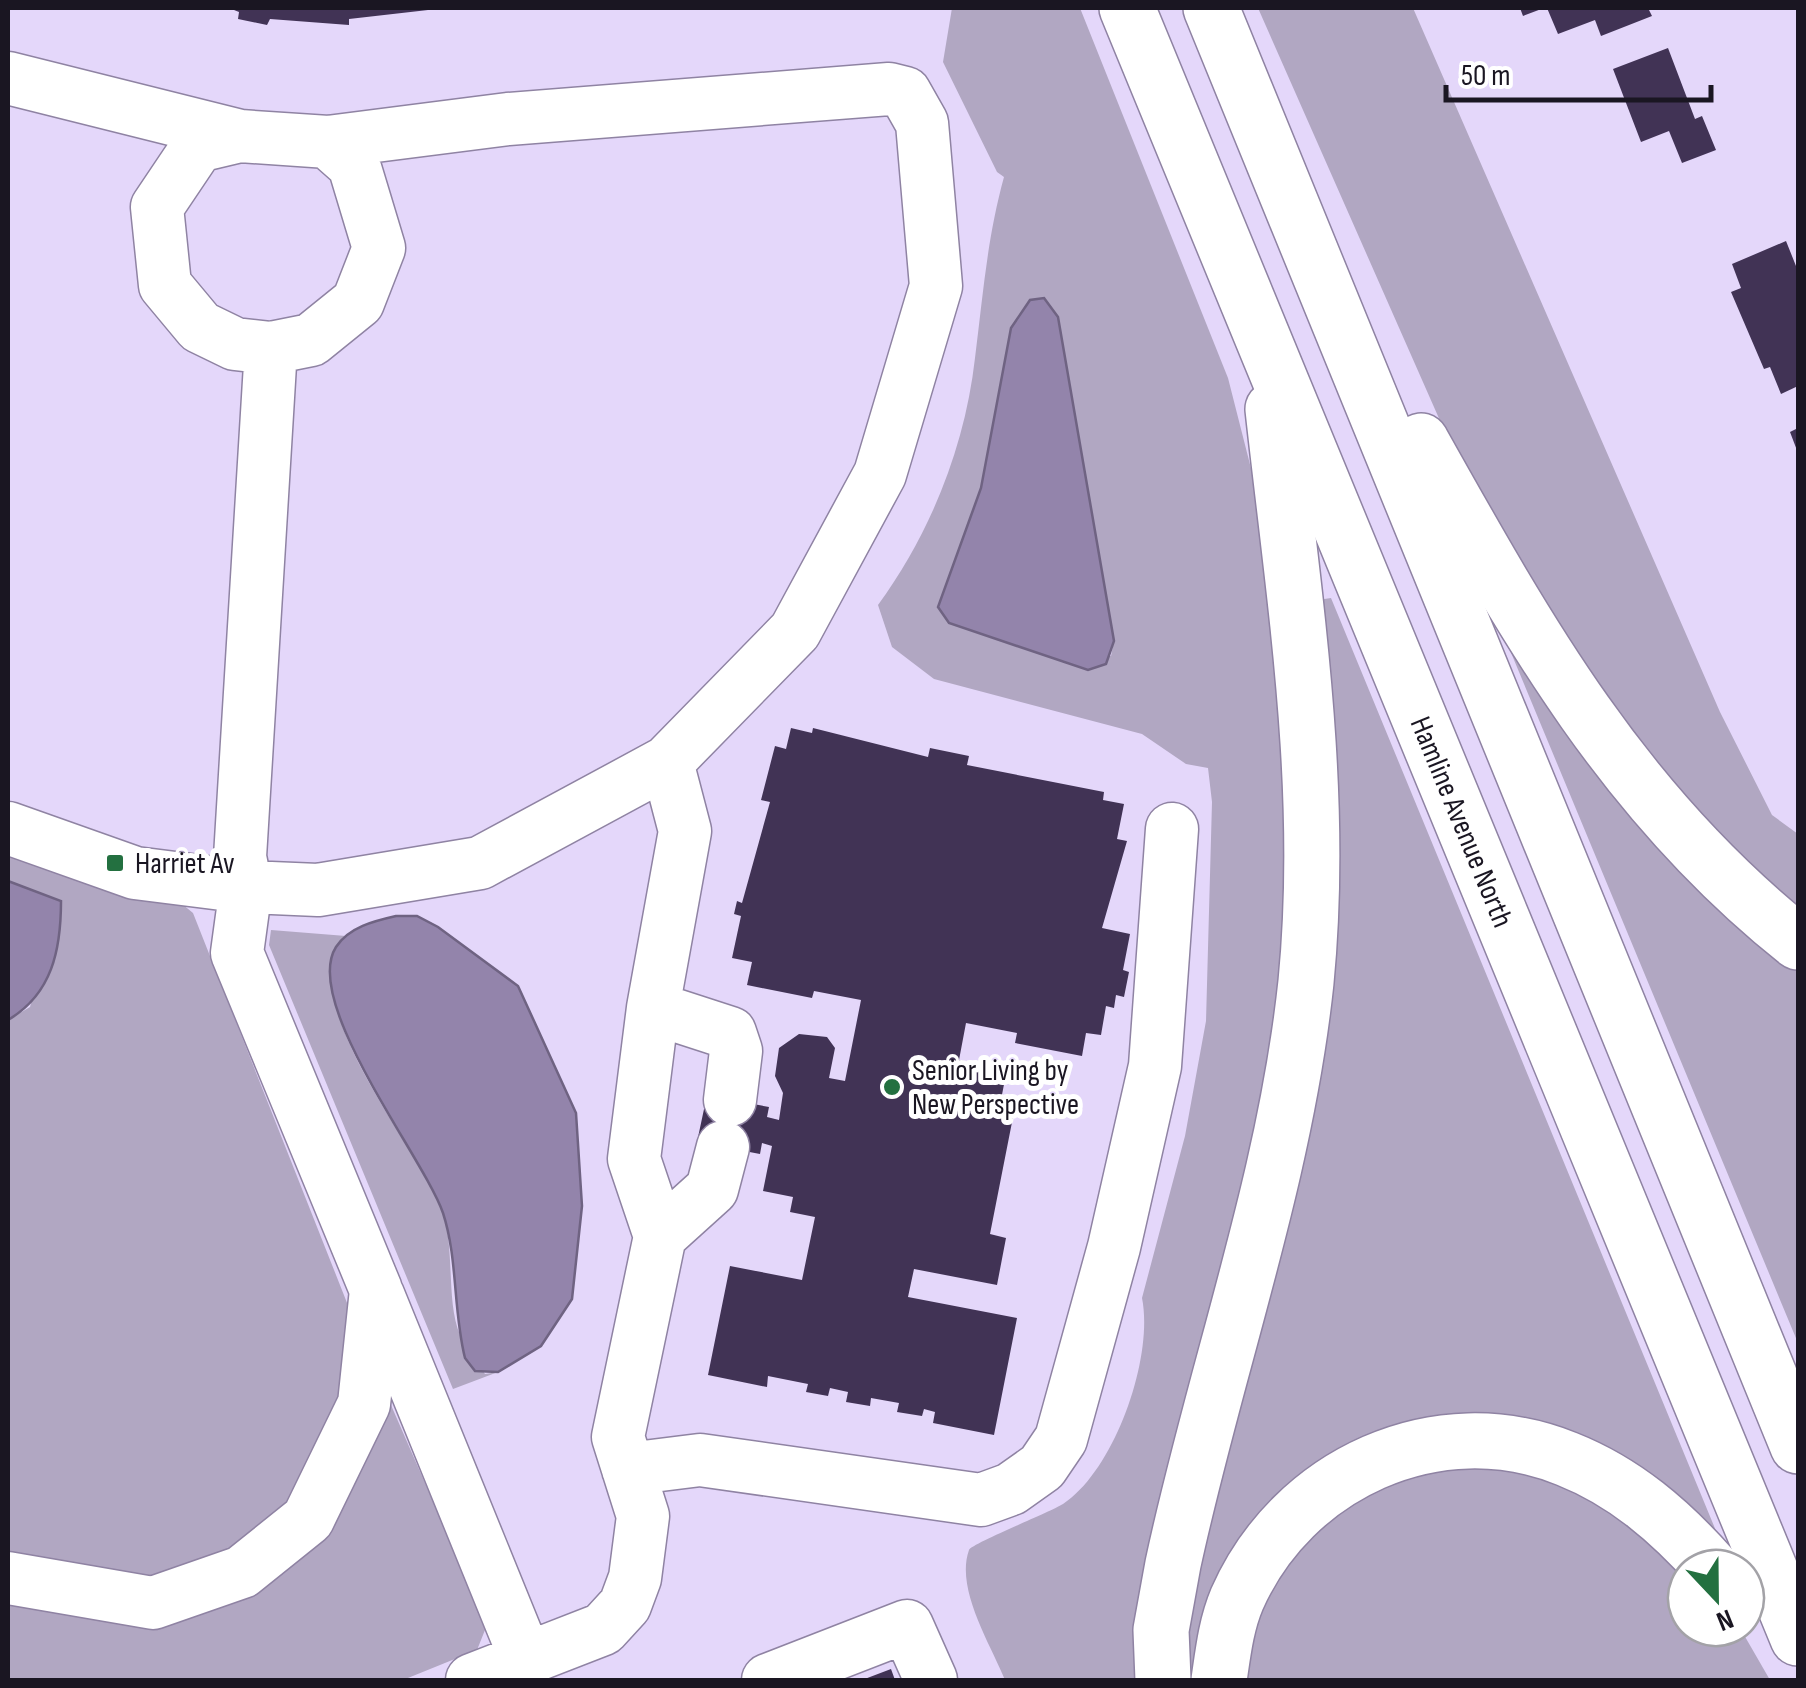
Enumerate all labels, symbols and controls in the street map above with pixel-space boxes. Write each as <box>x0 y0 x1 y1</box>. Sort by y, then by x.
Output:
scale bar <box>1446 40 1711 102</box>
text: 50 m <box>1461 58 1510 94</box>
street label: Hamline Avenue North <box>1402 711 1520 933</box>
place label: Harriet Av <box>135 846 235 882</box>
marker: Harriet Av <box>104 852 126 874</box>
place label: Senior Living by New Perspective <box>912 1053 1079 1123</box>
marker: Senior Living by New Perspective <box>881 1076 903 1098</box>
north arrow <box>1666 1548 1766 1648</box>
text: N <box>1712 1602 1738 1638</box>

